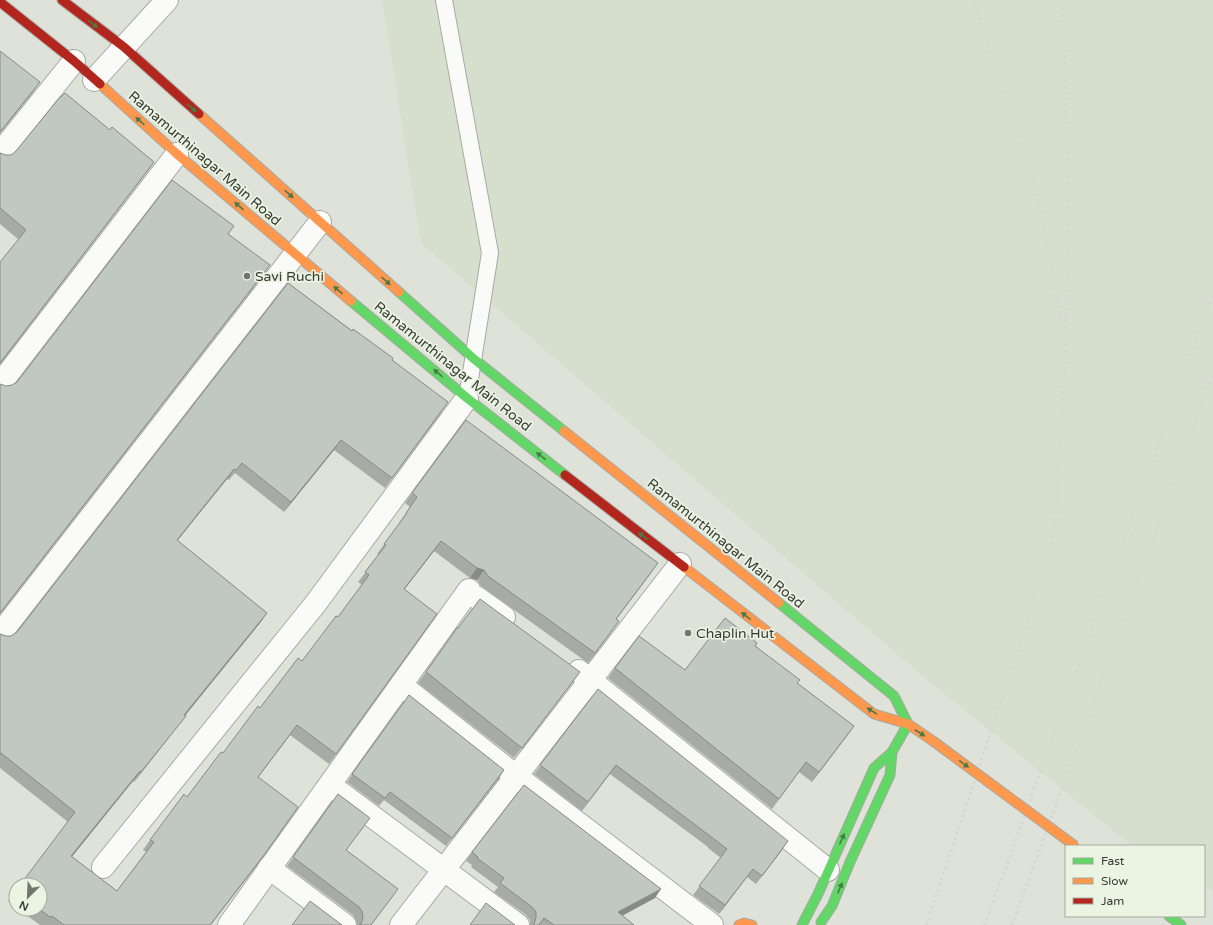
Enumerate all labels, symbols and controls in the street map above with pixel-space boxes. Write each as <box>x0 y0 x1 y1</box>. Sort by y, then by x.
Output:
one-way arrow <box>88 19 99 28</box>
street label: Ramamurthinagar Main Road <box>125 87 285 229</box>
one-way arrow <box>187 103 197 112</box>
one-way arrow <box>135 116 145 126</box>
one-way arrow <box>284 190 294 199</box>
one-way arrow <box>233 201 244 210</box>
place label: Savi Ruchi <box>255 268 324 285</box>
marker: Savi Ruchi <box>242 271 252 281</box>
one-way arrow <box>381 276 391 285</box>
one-way arrow <box>333 285 343 294</box>
street label: Ramamurthinagar Main Road <box>371 298 535 435</box>
one-way arrow <box>432 369 443 378</box>
one-way arrow <box>535 452 546 460</box>
street label: Ramamurthinagar Main Road <box>644 475 808 612</box>
one-way arrow <box>638 532 649 540</box>
one-way arrow <box>741 611 752 620</box>
place label: Chaplin Hut <box>696 625 775 642</box>
marker: Chaplin Hut <box>683 628 693 638</box>
one-way arrow <box>866 708 878 715</box>
one-way arrow <box>915 729 926 736</box>
one-way arrow <box>959 760 969 768</box>
one-way arrow <box>839 833 845 844</box>
legend <box>1065 845 1205 917</box>
text: Fast <box>1101 854 1125 868</box>
text: Slow <box>1101 874 1128 888</box>
north arrow <box>8 877 48 917</box>
one-way arrow <box>837 881 843 893</box>
text: Jam <box>1101 894 1124 908</box>
text: N <box>17 898 31 913</box>

